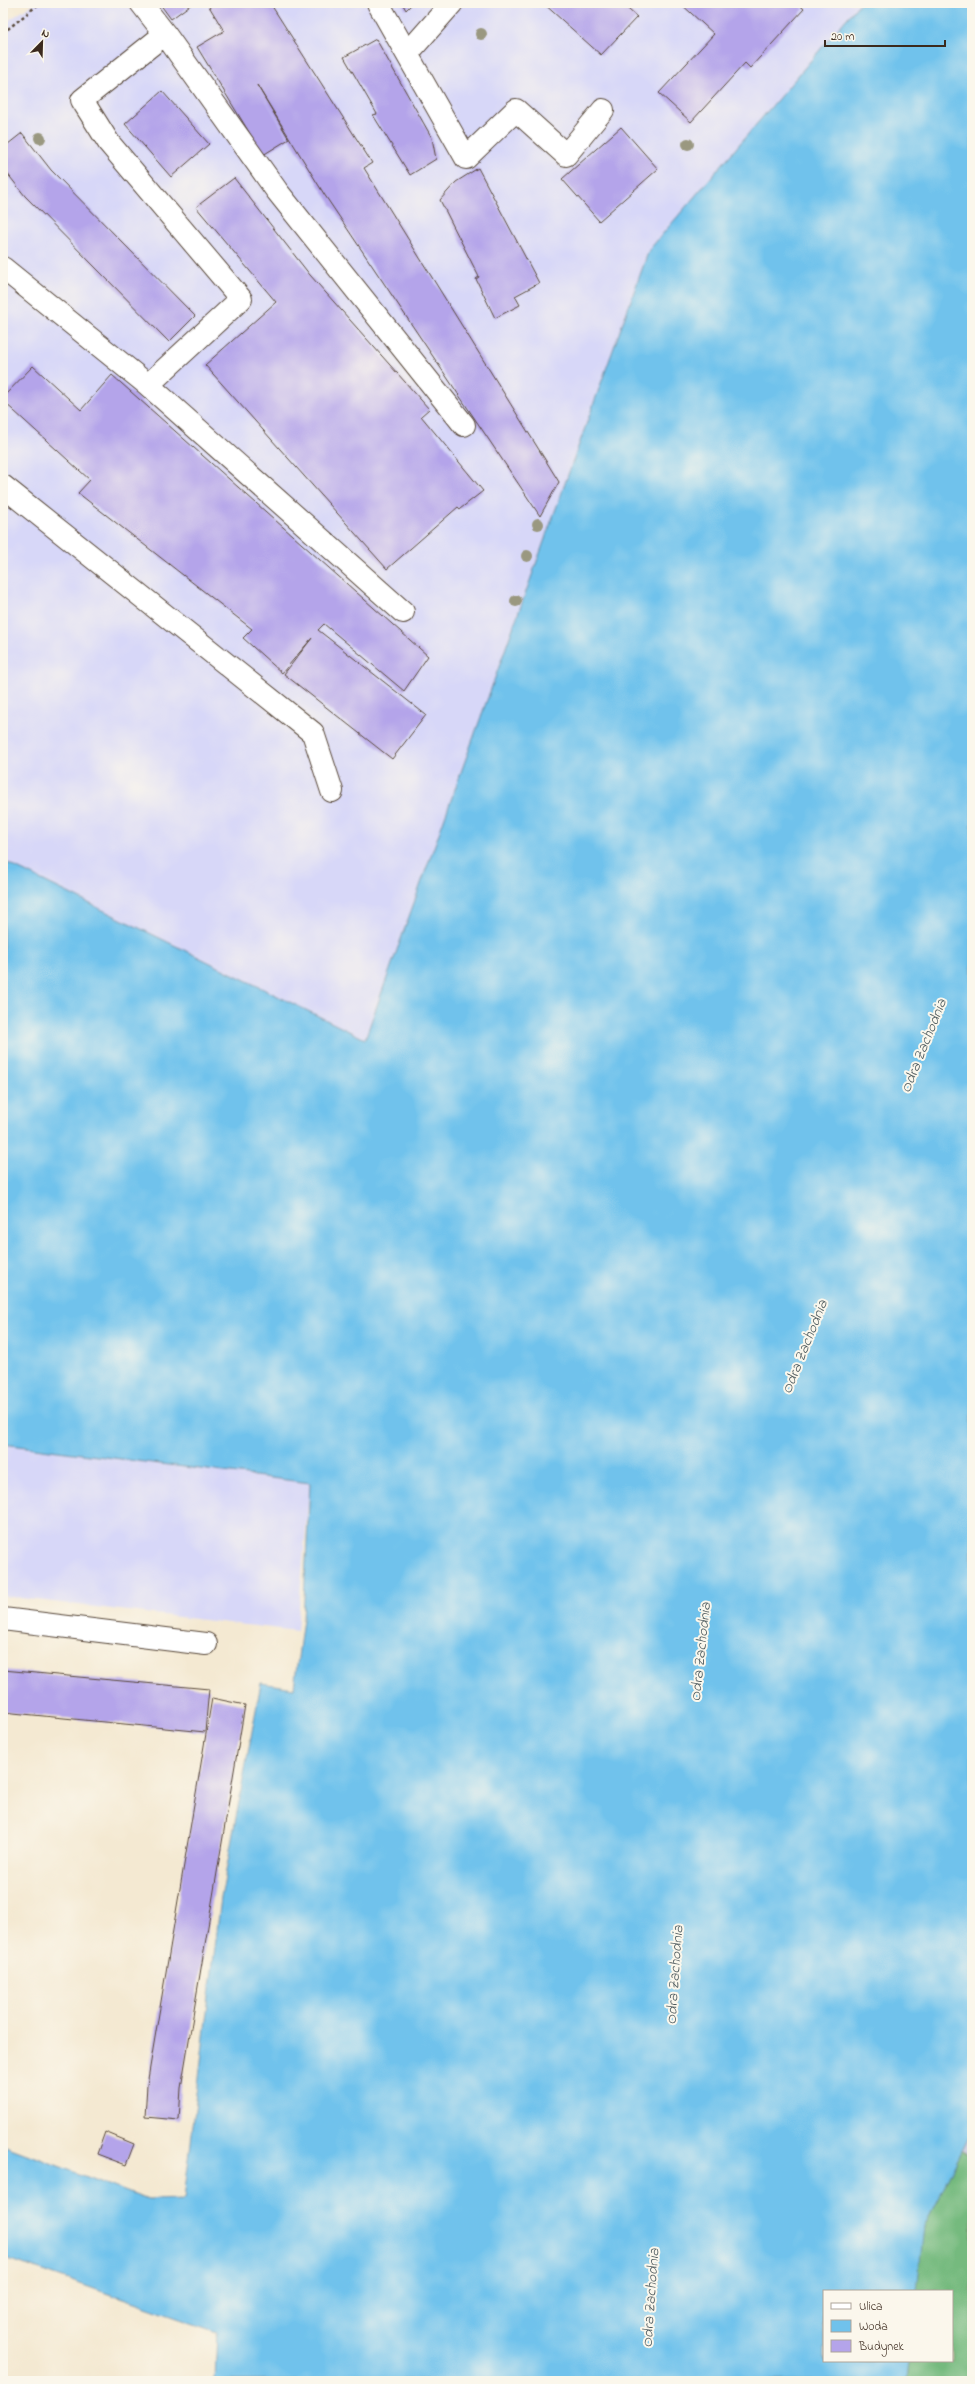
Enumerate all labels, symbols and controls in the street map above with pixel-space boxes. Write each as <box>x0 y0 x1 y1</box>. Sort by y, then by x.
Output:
north arrow <box>22 22 62 62</box>
scale bar <box>825 22 945 48</box>
text: N <box>39 25 52 43</box>
text: 20 m <box>831 28 854 46</box>
water label: Odra Zachodnia <box>895 995 953 1096</box>
water label: Odra Zachodnia <box>776 1296 834 1397</box>
water label: Odra Zachodnia <box>685 1600 717 1703</box>
water label: Odra Zachodnia <box>661 1924 690 2025</box>
water label: Odra Zachodnia <box>637 2247 666 2348</box>
legend <box>823 2290 953 2362</box>
text: Ulica <box>859 2298 883 2316</box>
text: Woda <box>859 2318 888 2336</box>
text: Budynek <box>858 2338 905 2357</box>

